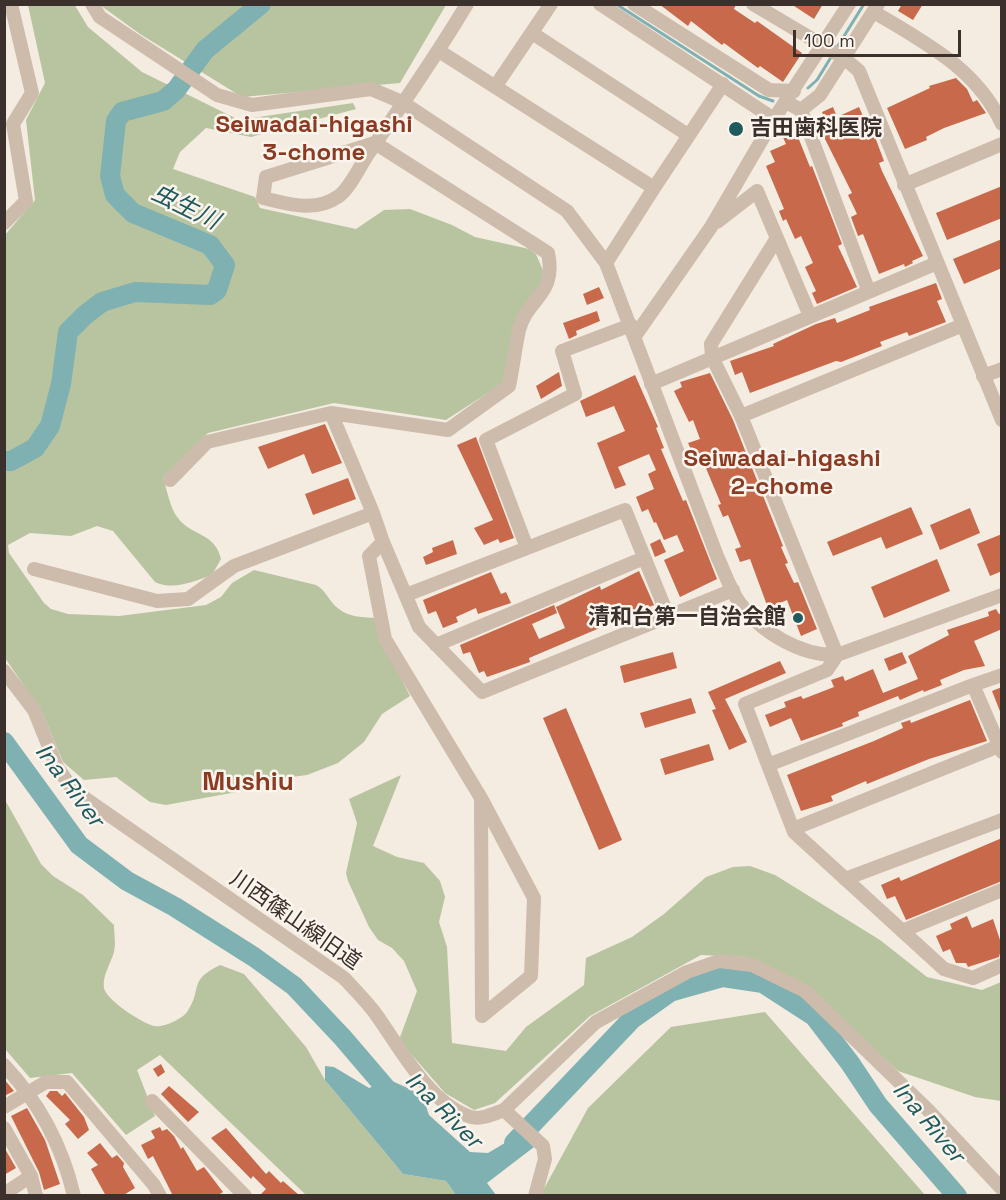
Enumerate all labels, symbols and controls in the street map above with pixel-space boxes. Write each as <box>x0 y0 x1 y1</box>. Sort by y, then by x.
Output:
scale bar <box>796 18 964 56</box>
text: 100 m <box>804 29 855 52</box>
district label: Seiwadai-higashi 3-chome <box>215 111 413 167</box>
place label: 吉田歯科医院 <box>750 116 882 142</box>
marker: 吉田歯科医院 <box>727 120 745 138</box>
water label: 虫生川 <box>146 179 224 237</box>
district label: Seiwadai-higashi 2-chome <box>683 445 881 501</box>
place label: 清和台第一自治会館 <box>588 605 786 631</box>
marker: 清和台第一自治会館 <box>791 611 805 625</box>
water label: Ina River <box>28 738 110 834</box>
district label: Mushiu <box>202 767 294 799</box>
street label: 川西篠山線旧道 <box>224 866 366 976</box>
water label: Ina River <box>398 1066 488 1156</box>
water label: Ina River <box>886 1076 970 1170</box>

